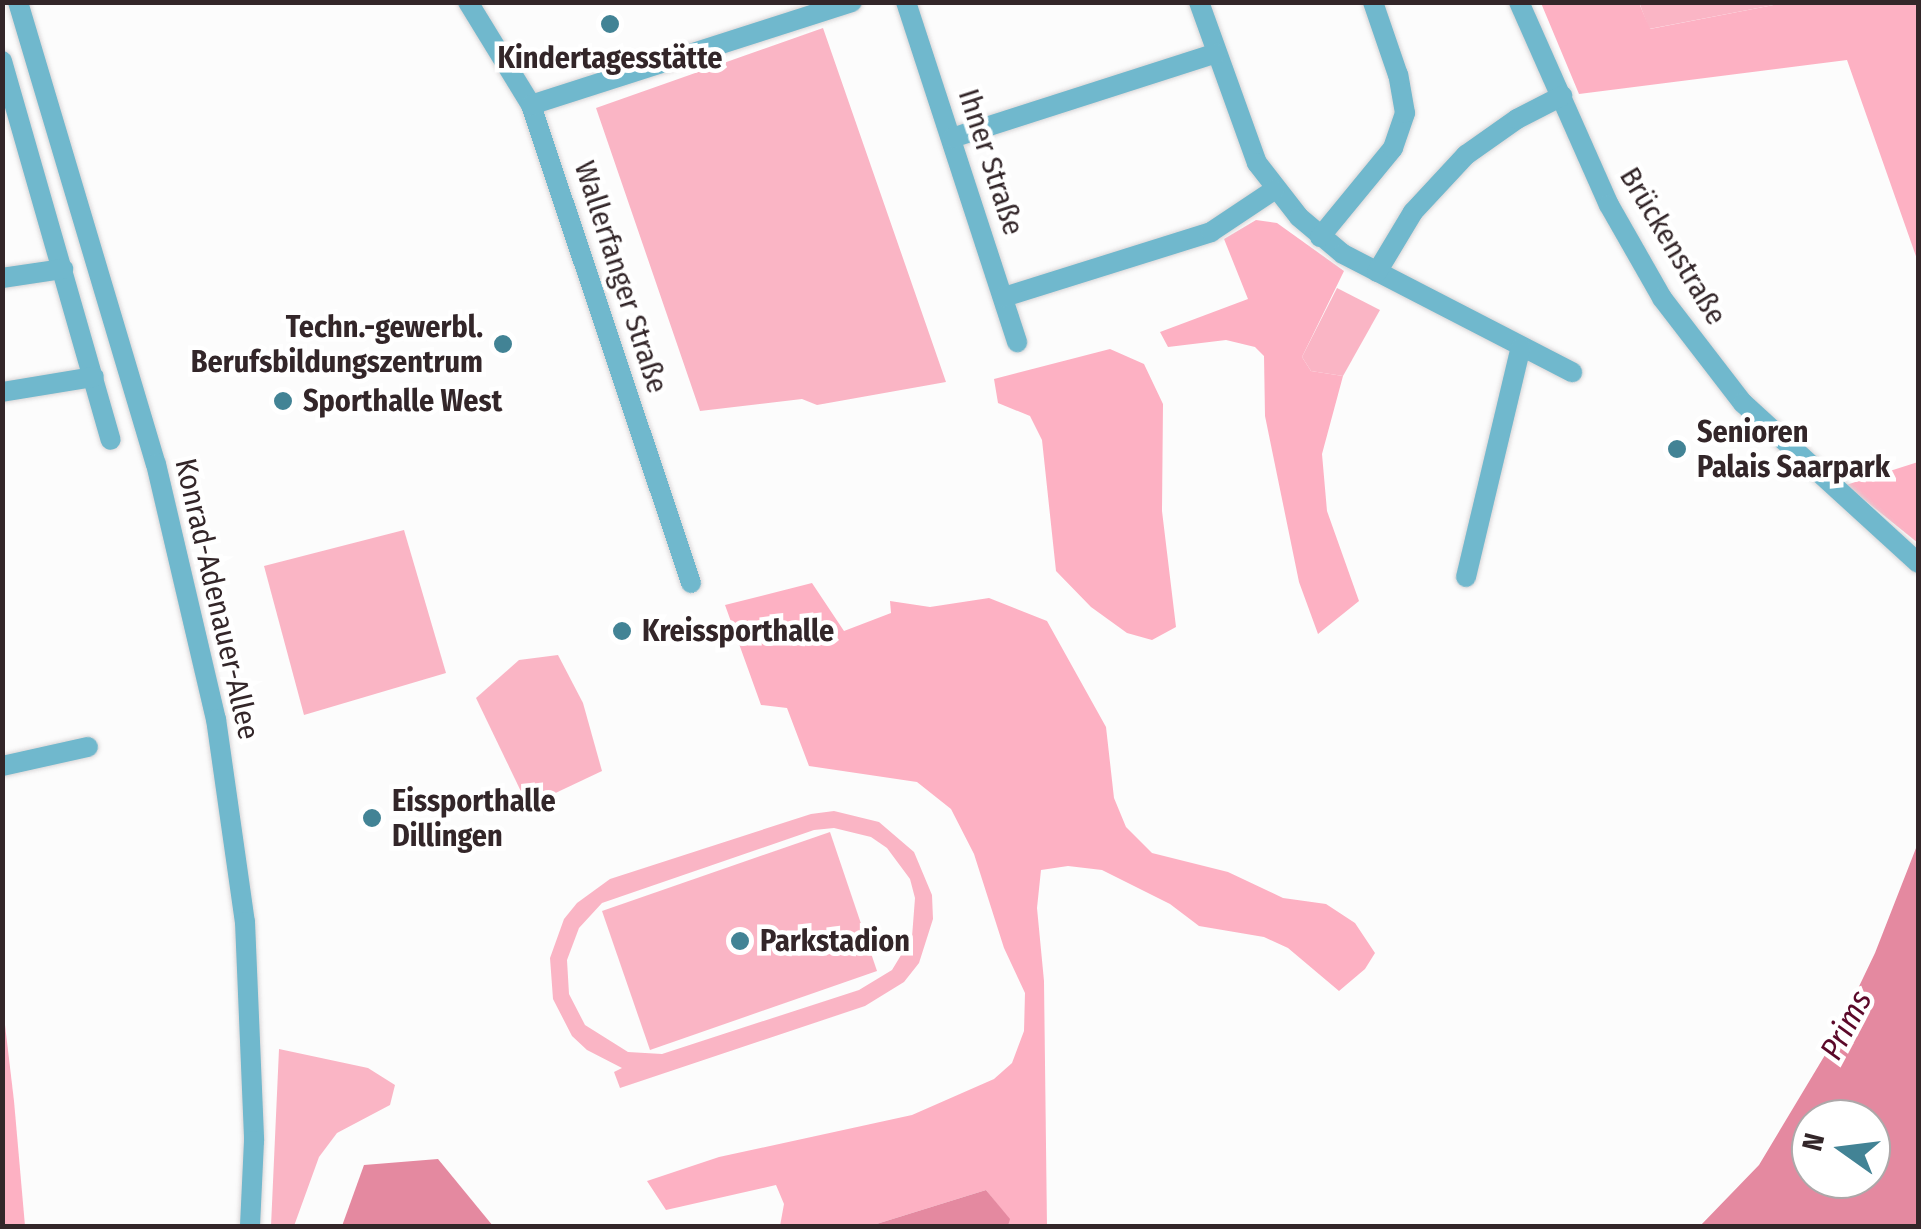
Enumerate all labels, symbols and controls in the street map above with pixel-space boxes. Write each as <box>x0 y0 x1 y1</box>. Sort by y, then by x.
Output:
marker: Kindertagesstätte <box>599 13 621 35</box>
place label: Kindertagesstätte <box>498 40 722 76</box>
street label: Ihner Straße <box>950 84 1032 240</box>
street label: Wallerfanger Straße <box>567 156 675 398</box>
street label: Brückenstraße <box>1612 161 1734 331</box>
place label: Techn.-gewerbl. Berufsbildungszentrum <box>191 309 483 380</box>
marker: Techn.-gewerbl. Berufsbildungszentrum <box>492 333 514 355</box>
place label: Sporthalle West <box>303 383 502 419</box>
marker: Sporthalle West <box>272 390 294 412</box>
place label: Senioren Palais Saarpark <box>1697 414 1890 484</box>
marker: Senioren Palais Saarpark <box>1666 438 1688 460</box>
street label: Konrad-Adenauer-Allee <box>167 455 267 743</box>
place label: Kreissporthalle <box>642 613 834 649</box>
marker: Kreissporthalle <box>611 620 633 642</box>
place label: Eissporthalle Dillingen <box>392 783 556 854</box>
marker: Eissporthalle Dillingen <box>361 807 383 829</box>
place label: Parkstadion <box>760 923 910 959</box>
marker: Parkstadion <box>729 930 751 952</box>
water label: Prims <box>1812 984 1880 1066</box>
north arrow <box>1791 1099 1891 1199</box>
text: N <box>1795 1130 1831 1154</box>

